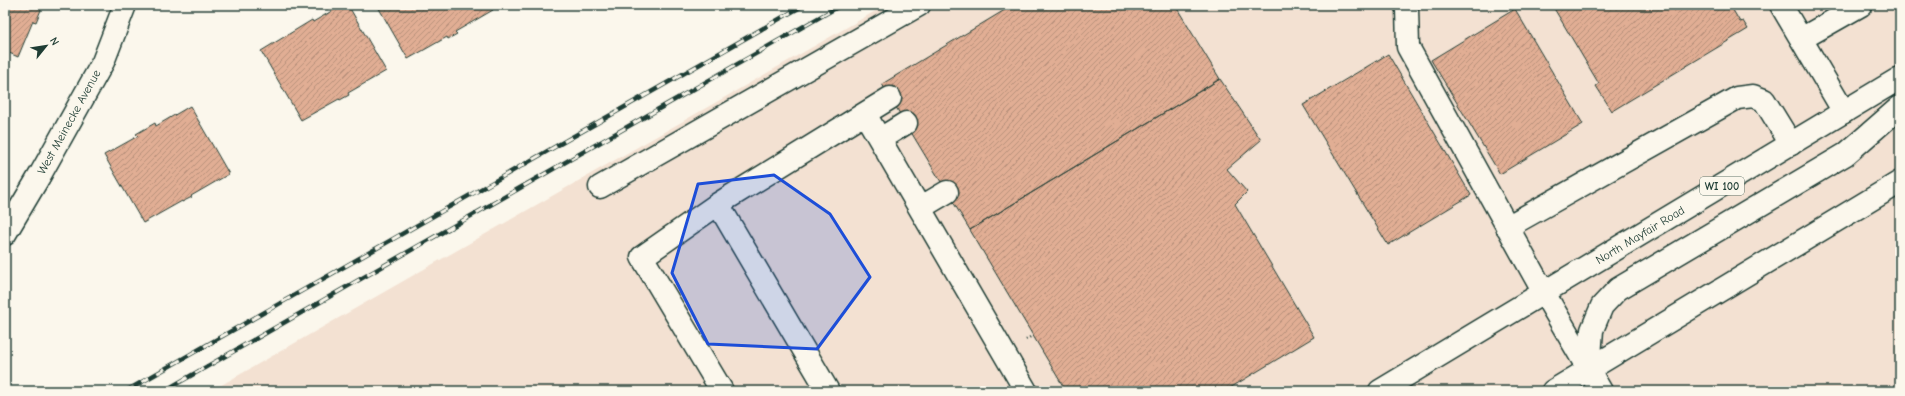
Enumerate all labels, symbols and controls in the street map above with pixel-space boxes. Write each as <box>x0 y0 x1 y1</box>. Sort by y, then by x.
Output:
north arrow <box>26 26 66 66</box>
text: N <box>47 35 62 48</box>
street label: West Meinecke Avenue <box>34 67 104 177</box>
road number: WI 100 <box>1700 177 1744 195</box>
street label: North Mayfair Road <box>1593 203 1687 267</box>

